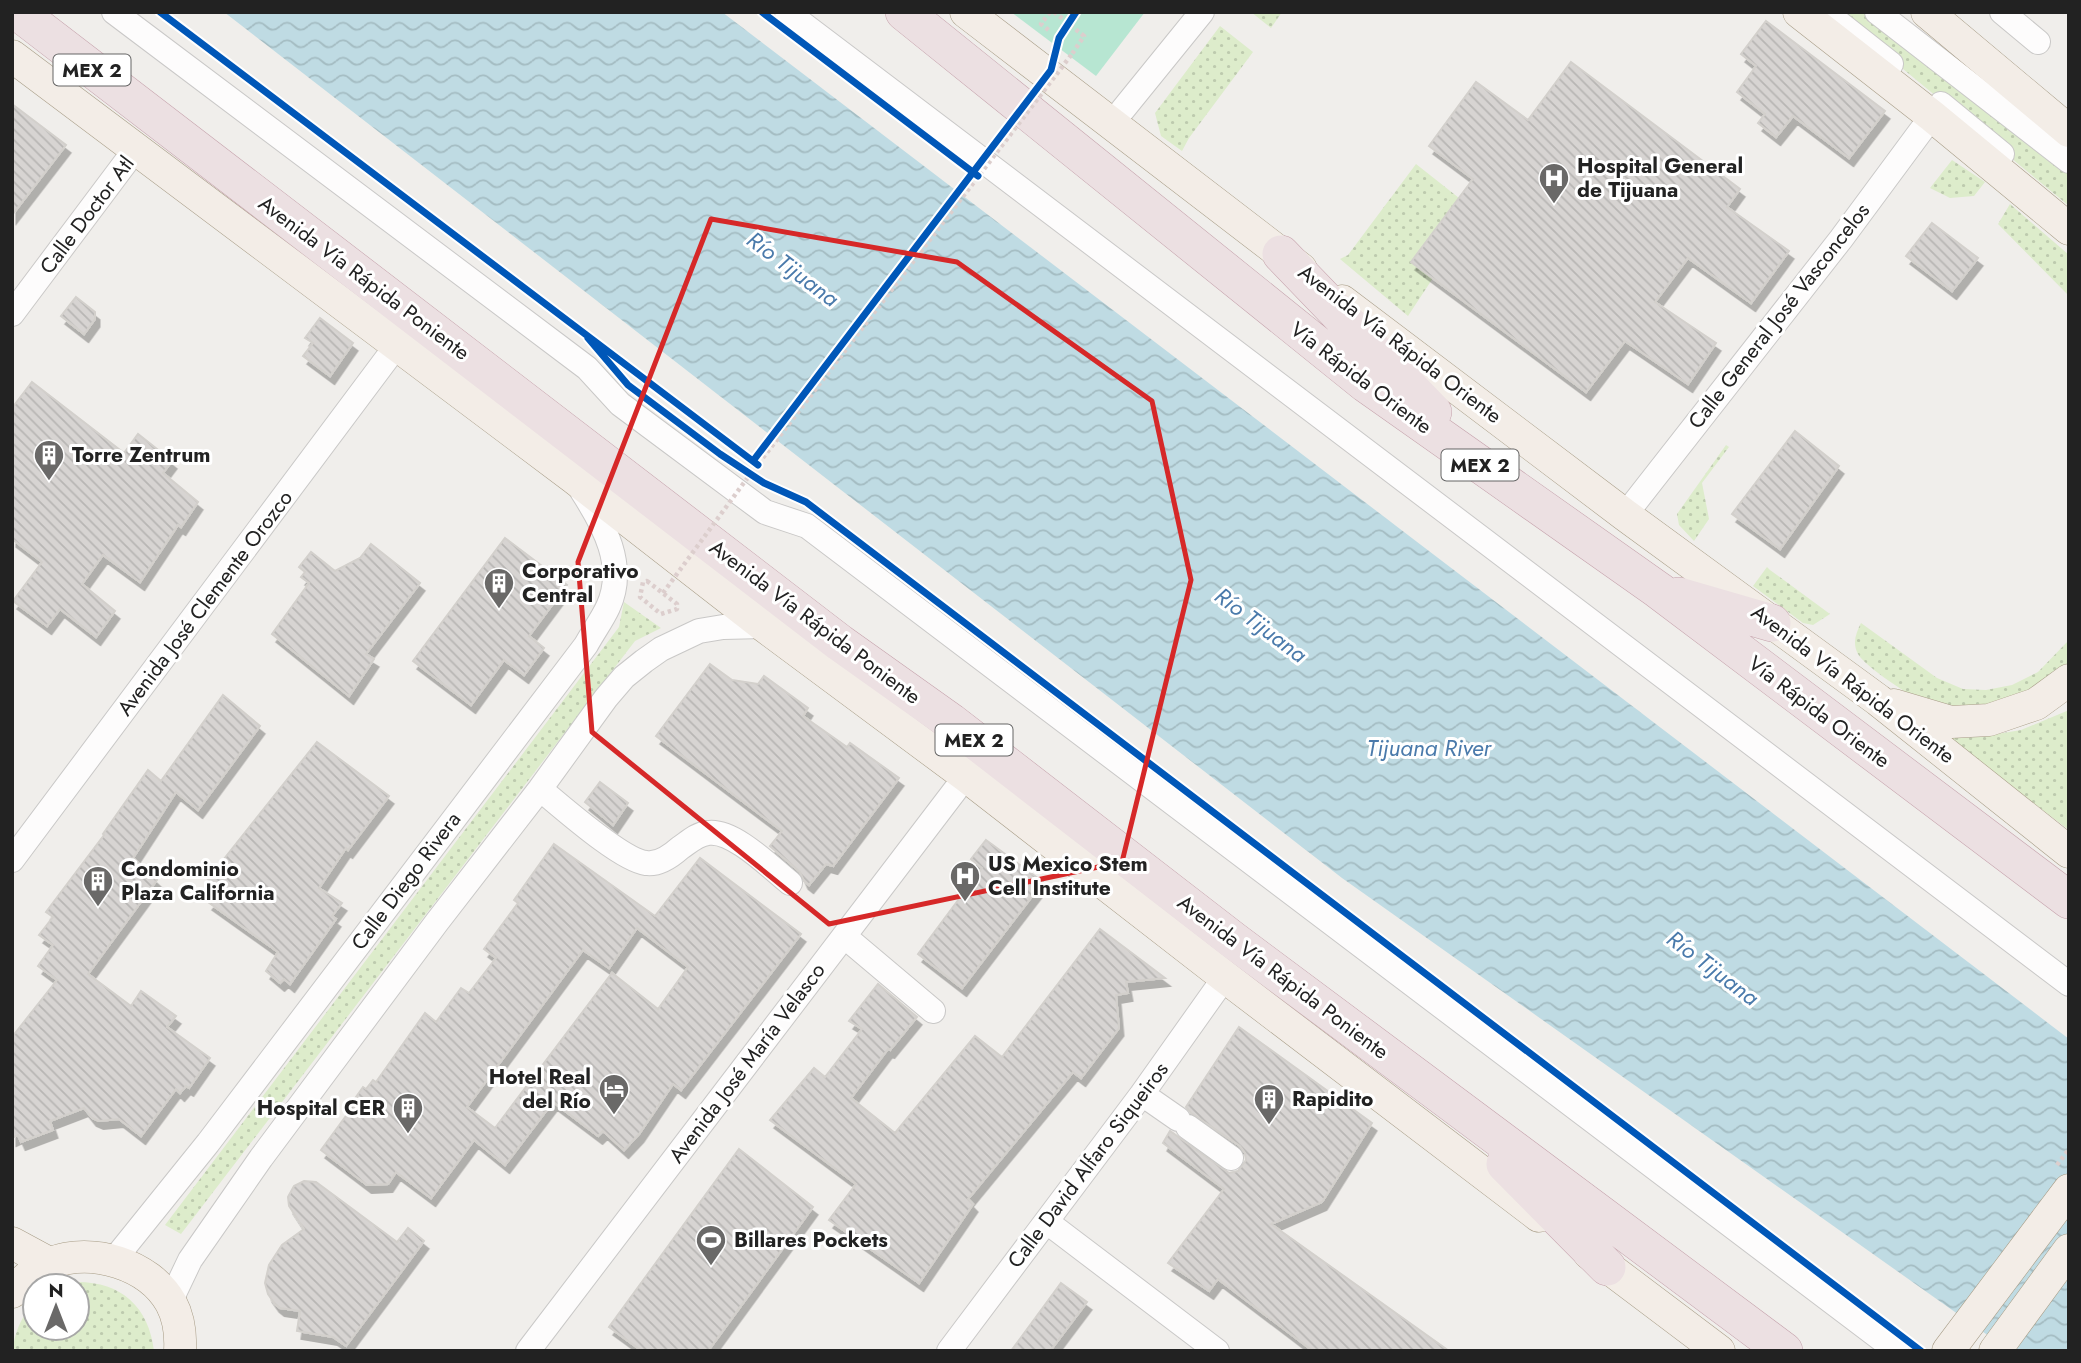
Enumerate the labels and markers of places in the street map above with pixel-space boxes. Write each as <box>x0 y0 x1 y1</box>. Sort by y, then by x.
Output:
place label: Hospital General de Tijuana <box>1577 151 1743 205</box>
hospital icon: Hospital General de Tijuana <box>1537 161 1571 205</box>
building icon: Torre Zentrum <box>32 438 66 482</box>
place label: Torre Zentrum <box>72 440 210 470</box>
place label: Corporativo Central <box>522 556 639 610</box>
building icon: Corporativo Central <box>482 566 516 610</box>
place label: US Mexico Stem Cell Institute <box>988 849 1148 903</box>
place label: Condominio Plaza California <box>121 854 275 908</box>
hospital icon: US Mexico Stem Cell Institute <box>948 859 982 903</box>
building icon: Condominio Plaza California <box>81 864 115 908</box>
place label: Hotel Real del Río <box>489 1062 591 1116</box>
hotel icon: Hotel Real del Río <box>597 1072 631 1116</box>
building icon: Rapidito <box>1252 1082 1286 1126</box>
place label: Rapidito <box>1292 1084 1373 1114</box>
building icon: Hospital CER <box>391 1091 425 1135</box>
place label: Hospital CER <box>257 1093 385 1123</box>
sports icon: Billares Pockets <box>694 1223 728 1267</box>
place label: Billares Pockets <box>734 1225 888 1255</box>

